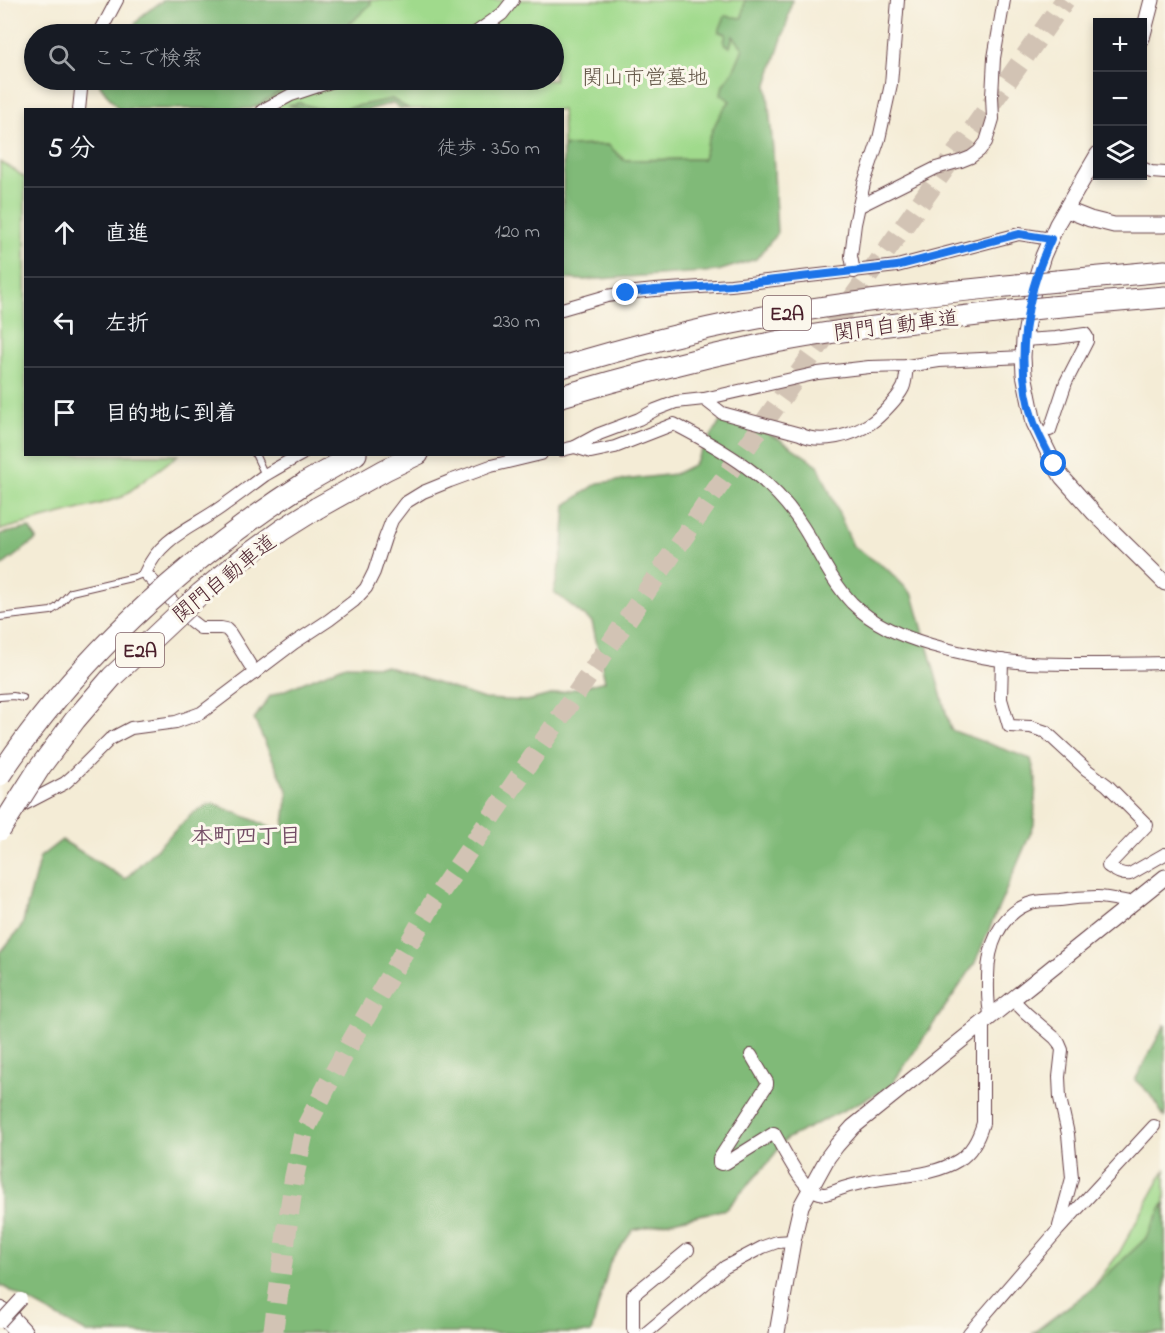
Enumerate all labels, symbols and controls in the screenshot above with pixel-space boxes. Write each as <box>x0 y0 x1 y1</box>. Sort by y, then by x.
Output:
map controls <box>1093 18 1147 180</box>
button: + <box>1093 18 1147 72</box>
search box <box>24 24 564 90</box>
icon: search <box>45 41 78 74</box>
text: ここで検索 <box>93 44 203 76</box>
park label: 関山市営墓地 <box>582 64 708 94</box>
button: − <box>1093 72 1147 126</box>
button: layers <box>1093 126 1147 180</box>
text: 5 分 <box>48 131 95 169</box>
text: 徒歩 · 350 m <box>437 135 540 164</box>
icon: ahead <box>48 216 81 249</box>
text: 120 m <box>495 218 540 247</box>
text: 直進 <box>105 219 149 251</box>
route end <box>612 279 638 305</box>
road number: E2A <box>763 296 811 330</box>
street label: 関門自動車道 <box>832 304 961 350</box>
icon: left <box>48 306 81 339</box>
text: 230 m <box>493 308 540 337</box>
text: 左折 <box>105 309 149 341</box>
icon: arrive <box>48 396 81 429</box>
text: 目的地に到着 <box>105 399 237 431</box>
route start <box>1040 450 1066 476</box>
street label: 関門自動車道 <box>167 528 284 631</box>
road number: E2A <box>116 633 164 667</box>
district label: 本町四丁目 <box>191 822 301 854</box>

